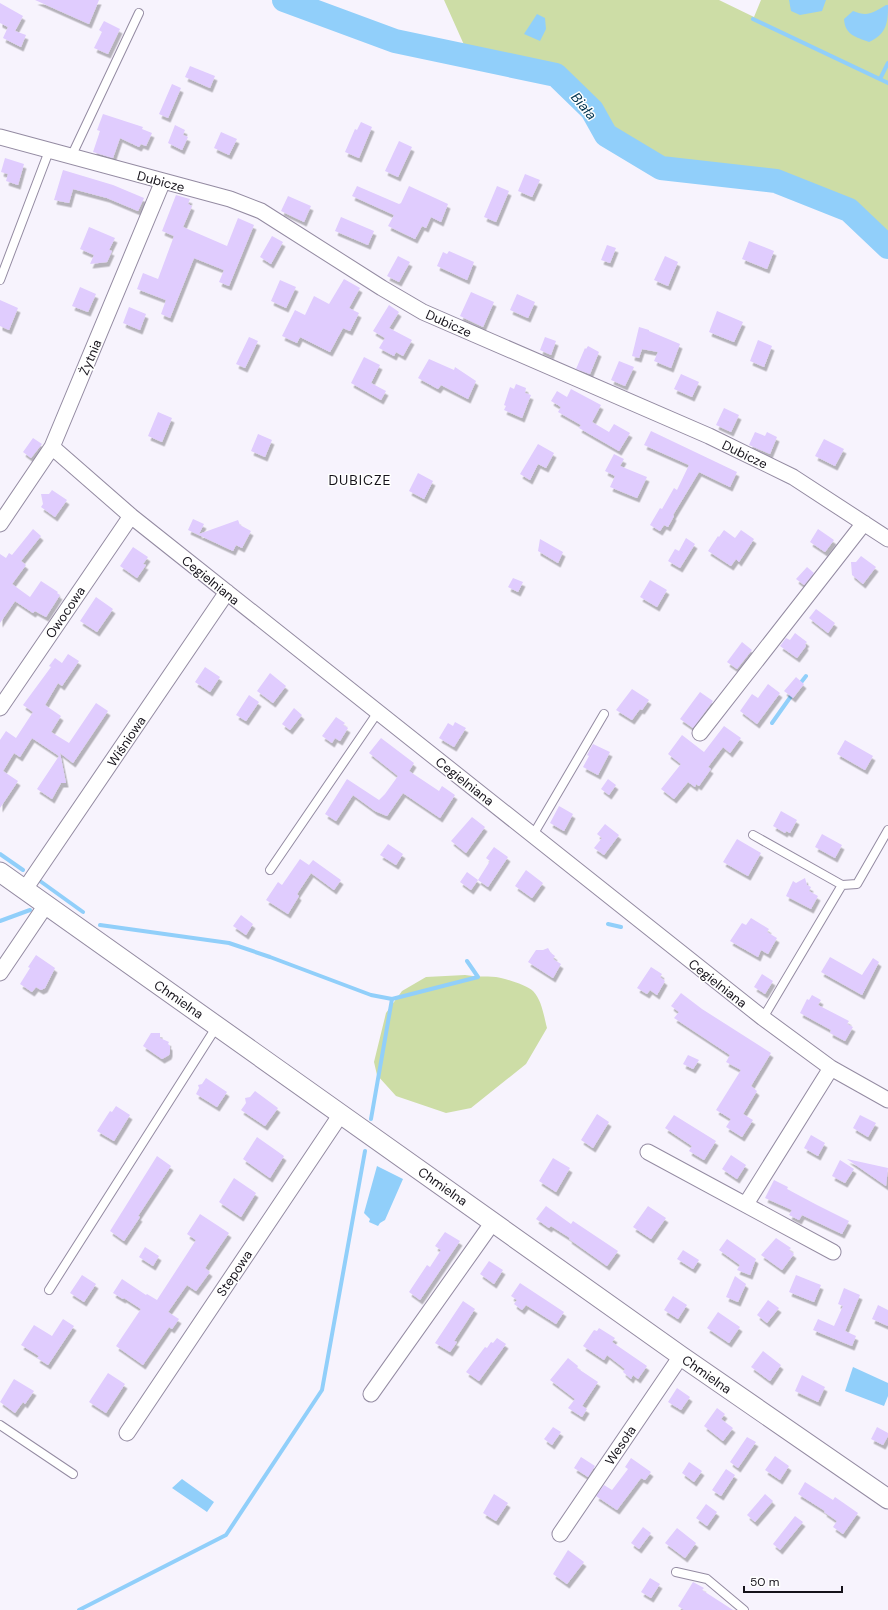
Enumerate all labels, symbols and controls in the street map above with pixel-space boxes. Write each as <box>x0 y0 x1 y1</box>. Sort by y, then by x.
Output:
water label: Biała <box>567 88 601 124</box>
street label: Dubicze <box>135 167 186 196</box>
street label: Dubicze <box>423 306 474 341</box>
street label: Żytnia <box>75 337 106 378</box>
street label: Dubicze <box>719 436 770 473</box>
district label: DUBICZE <box>328 471 392 489</box>
street label: Cegielniana <box>178 552 243 609</box>
street label: Owocowa <box>42 583 89 642</box>
street label: Wiśniowa <box>103 713 149 770</box>
street label: Cegielniana <box>432 753 497 809</box>
street label: Cegielniana <box>685 955 750 1011</box>
street label: Chmielna <box>151 976 207 1023</box>
street label: Chmielna <box>415 1163 471 1210</box>
street label: Stepowa <box>213 1247 256 1300</box>
street label: Chmielna <box>679 1351 735 1398</box>
street label: Wesoła <box>601 1422 640 1468</box>
scale bar <box>744 1568 842 1594</box>
text: 50 m <box>750 1574 779 1590</box>

